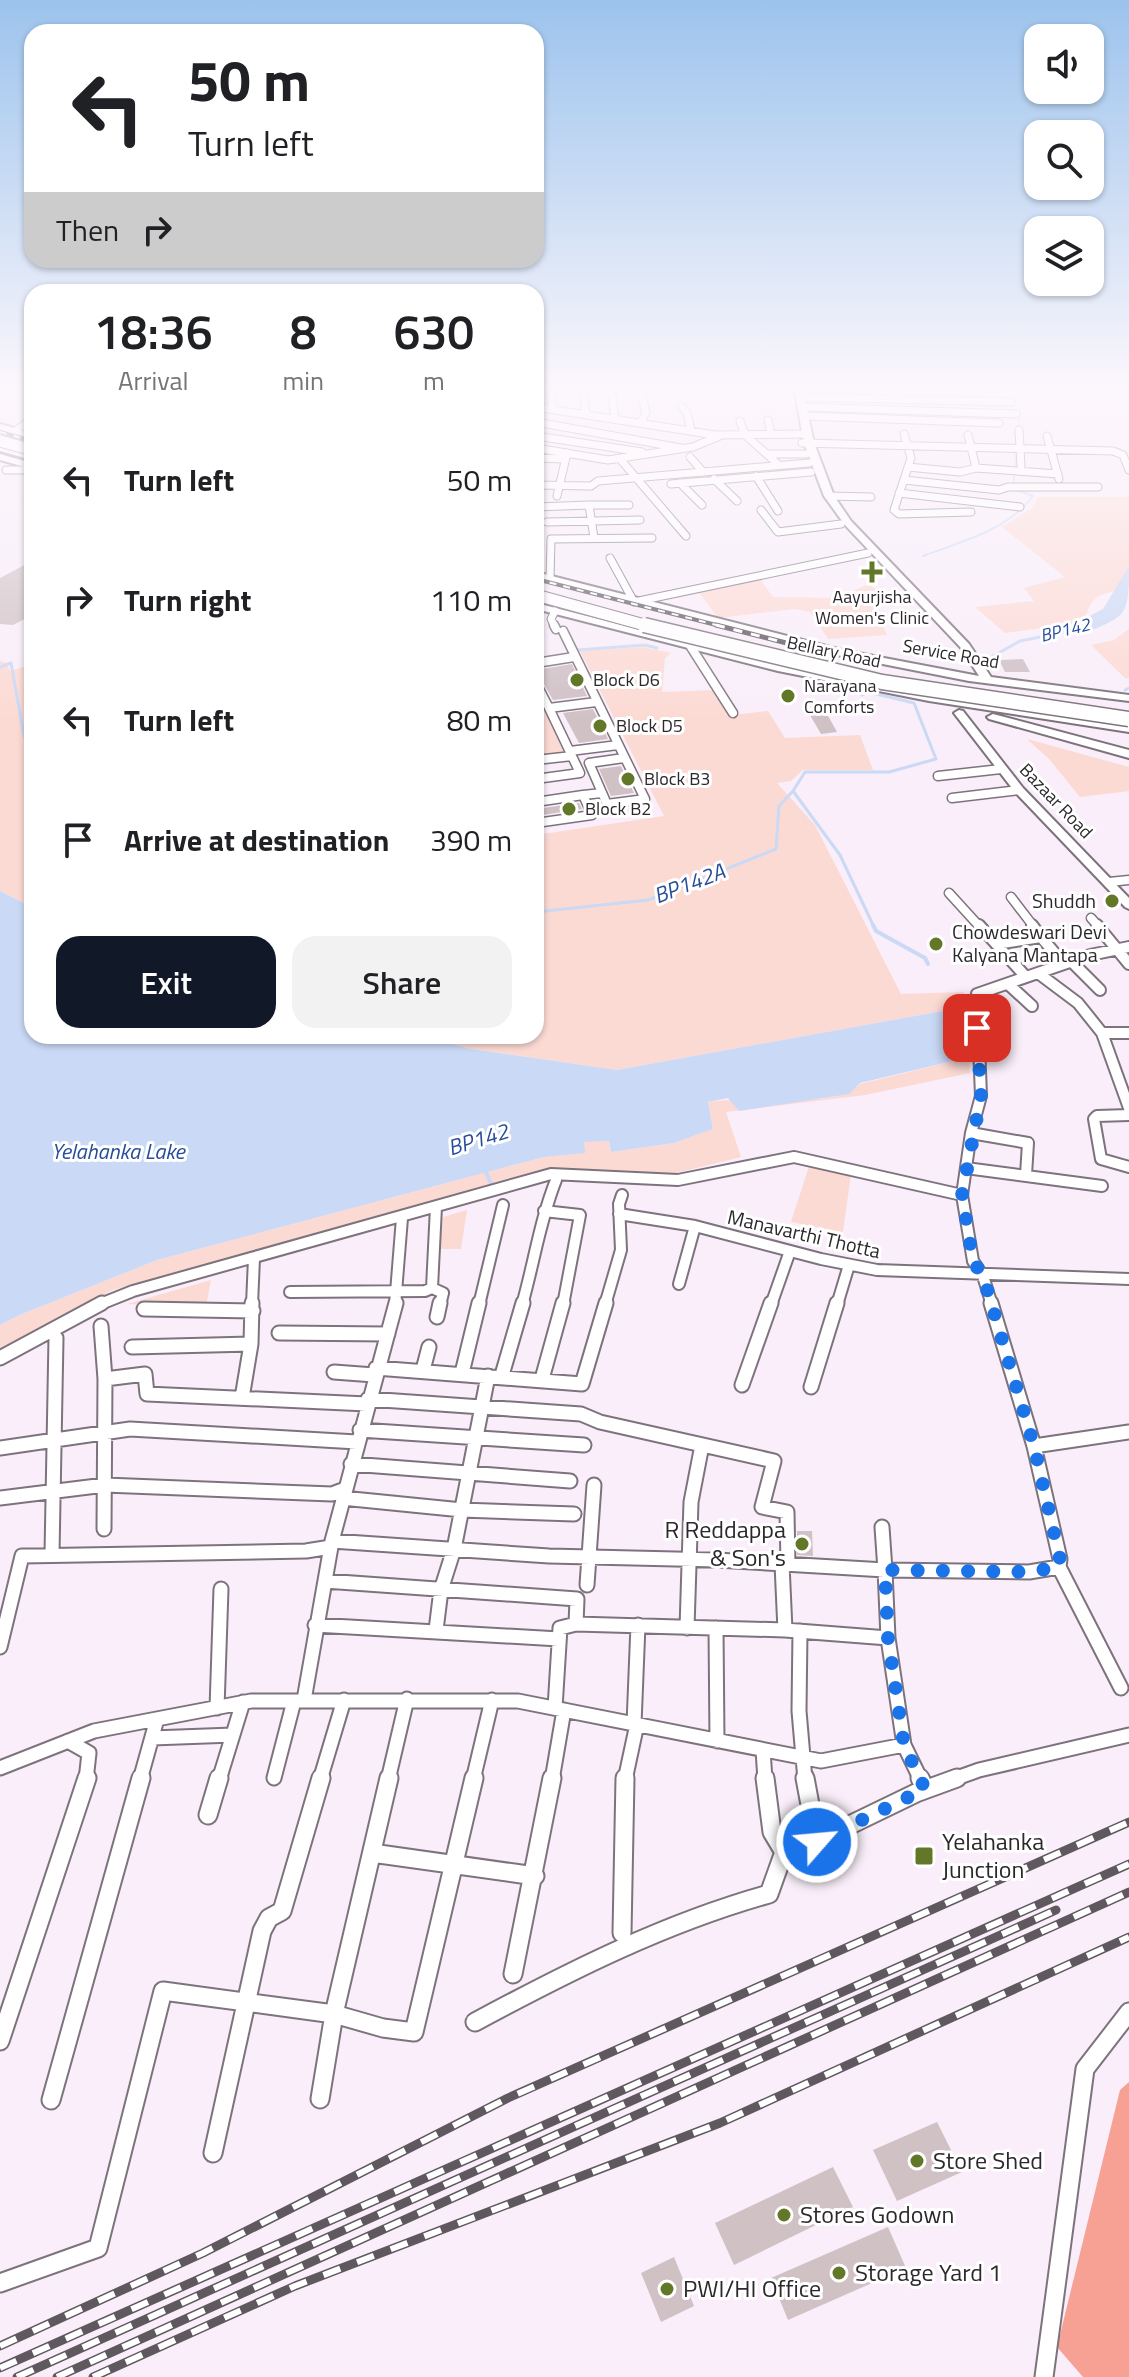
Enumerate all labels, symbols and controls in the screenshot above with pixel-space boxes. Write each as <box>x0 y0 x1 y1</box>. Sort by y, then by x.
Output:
map controls <box>1024 24 1104 296</box>
button: sound <box>1024 24 1104 104</box>
text: 50 m <box>188 38 310 123</box>
icon: left <box>56 56 160 160</box>
text: Turn left <box>188 115 314 170</box>
button: search <box>1024 120 1104 200</box>
text: Then <box>56 207 119 253</box>
icon: right <box>135 208 179 252</box>
button: layers <box>1024 216 1104 296</box>
text: 18:36 <box>94 295 213 368</box>
text: 8 <box>290 295 317 368</box>
text: 630 <box>394 295 474 368</box>
text: Arrival <box>118 361 188 400</box>
text: min <box>282 361 324 400</box>
text: m <box>423 361 445 400</box>
text: Turn left <box>124 457 234 503</box>
text: 50 m <box>447 457 512 503</box>
icon: left <box>56 458 100 502</box>
marker: Aayurjisha Women's Clinic <box>861 561 883 583</box>
text: Turn right <box>124 577 252 623</box>
text: 110 m <box>430 577 512 623</box>
icon: right <box>56 578 100 622</box>
place label: Aayurjisha Women's Clinic <box>815 583 929 631</box>
water label: BP142 <box>1037 610 1094 649</box>
street label: Bellary Road <box>785 628 884 675</box>
street label: Service Road <box>901 632 1001 675</box>
place label: Block D6 <box>593 666 660 693</box>
marker: Block D6 <box>568 671 586 689</box>
place label: Narayana Comforts <box>804 672 877 720</box>
marker: Narayana Comforts <box>779 687 797 705</box>
text: Turn left <box>124 697 234 743</box>
text: 80 m <box>447 697 512 743</box>
icon: left <box>56 698 100 742</box>
place label: Block D5 <box>616 712 683 739</box>
marker: Block D5 <box>591 717 609 735</box>
street label: Bazaar Road <box>1013 757 1099 844</box>
place label: Block B3 <box>644 765 710 792</box>
marker: Block B3 <box>619 770 637 788</box>
place label: Block B2 <box>585 795 651 822</box>
marker: Block B2 <box>560 800 578 818</box>
text: Arrive at destination <box>124 817 389 863</box>
text: 390 m <box>430 817 512 863</box>
icon: arrive <box>56 818 100 862</box>
water label: BP142A <box>648 854 730 912</box>
place label: Shuddh <box>1032 885 1096 916</box>
marker: Shuddh <box>1103 892 1121 910</box>
place label: Chowdeswari Devi Kalyana Mantapa <box>952 916 1107 970</box>
marker: Chowdeswari Devi Kalyana Mantapa <box>927 935 945 953</box>
button: Exit <box>56 936 276 1028</box>
button: Share <box>292 936 512 1028</box>
pin <box>943 994 1011 1062</box>
icon: arrive <box>955 1006 999 1050</box>
water label: BP142 <box>444 1113 514 1164</box>
water label: Yelahanka Lake <box>51 1134 187 1168</box>
street label: Manavarthi Thotta <box>725 1201 884 1266</box>
place label: R Reddappa & Son's <box>665 1511 786 1575</box>
marker: R Reddappa & Son's <box>793 1535 811 1553</box>
position arrow <box>775 1800 859 1884</box>
place label: Yelahanka Junction <box>942 1823 1044 1887</box>
marker: Yelahanka Junction <box>913 1845 935 1867</box>
place label: Store Shed <box>933 2142 1043 2178</box>
marker: Store Shed <box>908 2152 926 2170</box>
place label: Stores Godown <box>800 2196 954 2232</box>
marker: Stores Godown <box>775 2206 793 2224</box>
place label: Storage Yard 1 <box>855 2254 1002 2290</box>
marker: Storage Yard 1 <box>830 2264 848 2282</box>
place label: PWI/HI Office <box>683 2270 821 2306</box>
marker: PWI/HI Office <box>658 2280 676 2298</box>

